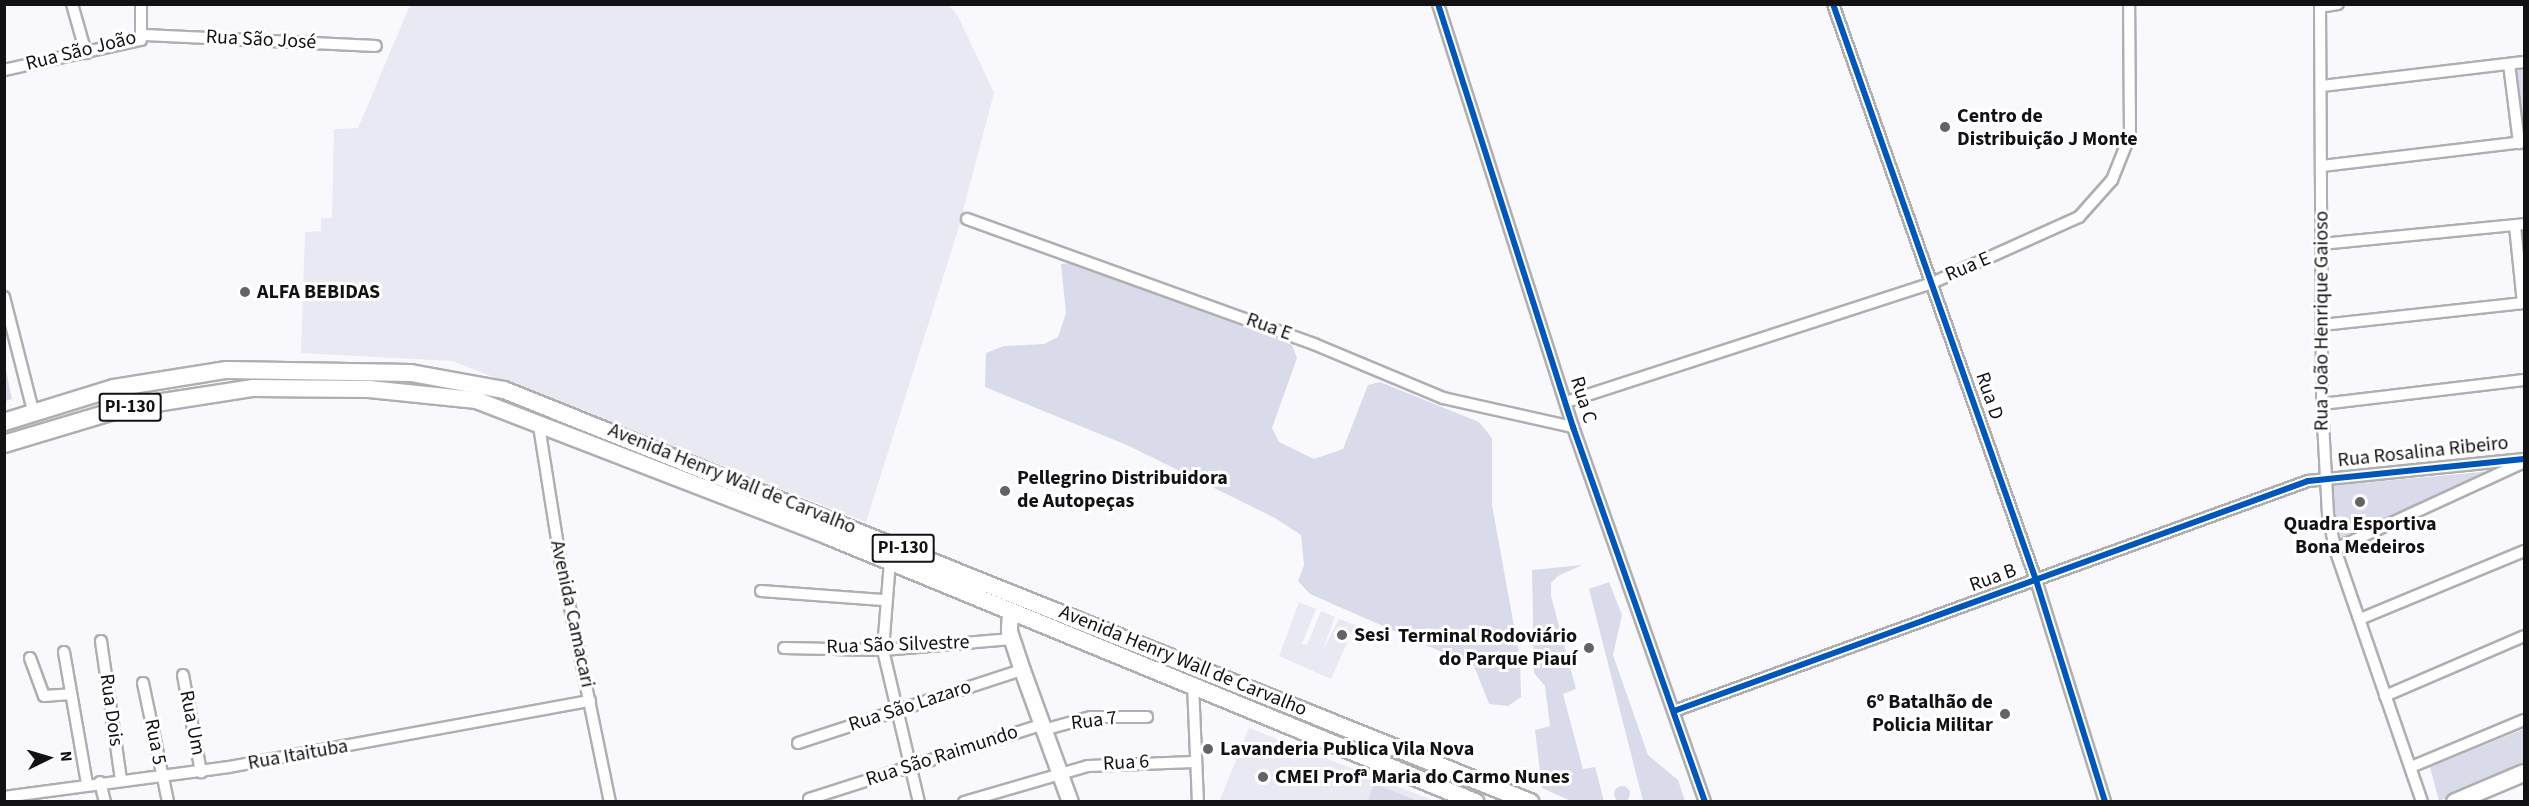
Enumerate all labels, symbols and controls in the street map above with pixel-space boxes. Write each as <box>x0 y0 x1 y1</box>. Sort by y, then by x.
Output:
street label: Rua São José <box>205 25 317 55</box>
street label: Rua São João <box>23 26 139 76</box>
place label: Centro de Distribuição J Monte <box>1957 104 2138 151</box>
marker: Centro de Distribuição J Monte <box>1938 120 1952 134</box>
street label: Rua João Henrique Gaioso <box>2310 211 2334 431</box>
street label: Rua E <box>1942 247 1994 287</box>
place label: ALFA BEBIDAS <box>257 280 380 304</box>
marker: ALFA BEBIDAS <box>238 285 252 299</box>
street label: Rua E <box>1243 308 1295 346</box>
street label: Rua D <box>1970 369 2008 423</box>
street label: Rua C <box>1565 374 1601 426</box>
road number: PI-130 <box>98 392 162 422</box>
street label: Avenida Henry Wall de Carvalho <box>605 418 859 540</box>
street label: Rua Rosalina Ribeiro <box>2336 431 2510 473</box>
place label: Pellegrino Distribuidora de Autopeças <box>1017 467 1228 514</box>
marker: Pellegrino Distribuidora de Autopeças <box>998 484 1012 498</box>
marker: Quadra Esportiva Bona Medeiros <box>2353 495 2367 509</box>
place label: Quadra Esportiva Bona Medeiros <box>2283 512 2437 559</box>
road number: PI-130 <box>872 533 934 563</box>
street label: Avenida Camacari <box>545 538 599 690</box>
street label: Rua B <box>1966 558 2020 598</box>
street label: Avenida Henry Wall de Carvalho <box>1056 600 1310 722</box>
place label: Sesi <box>1354 623 1390 647</box>
place label: Terminal Rodoviário do Parque Piauí <box>1398 624 1577 671</box>
marker: Sesi <box>1335 628 1349 642</box>
street label: Rua São Silvestre <box>826 631 970 659</box>
marker: Terminal Rodoviário do Parque Piauí <box>1582 641 1596 655</box>
street label: Rua Dois <box>94 672 128 748</box>
street label: Rua São Lazaro <box>846 675 974 737</box>
street label: Rua Um <box>174 688 210 758</box>
place label: 6º Batalhão de Policia Militar <box>1866 690 1993 737</box>
street label: Rua 7 <box>1070 706 1118 736</box>
marker: 6º Batalhão de Policia Militar <box>1998 707 2012 721</box>
street label: Rua 5 <box>139 717 171 767</box>
street label: Rua São Raimundo <box>863 720 1021 792</box>
north arrow <box>18 728 78 788</box>
street label: Rua Itaituba <box>246 734 350 776</box>
place label: Lavanderia Publica Vila Nova <box>1220 737 1474 761</box>
marker: Lavanderia Publica Vila Nova <box>1201 742 1215 756</box>
text: N <box>55 750 77 763</box>
street label: Rua 6 <box>1102 750 1150 776</box>
place label: CMEI Profª Maria do Carmo Nunes <box>1275 765 1570 789</box>
marker: CMEI Profª Maria do Carmo Nunes <box>1256 770 1270 784</box>

